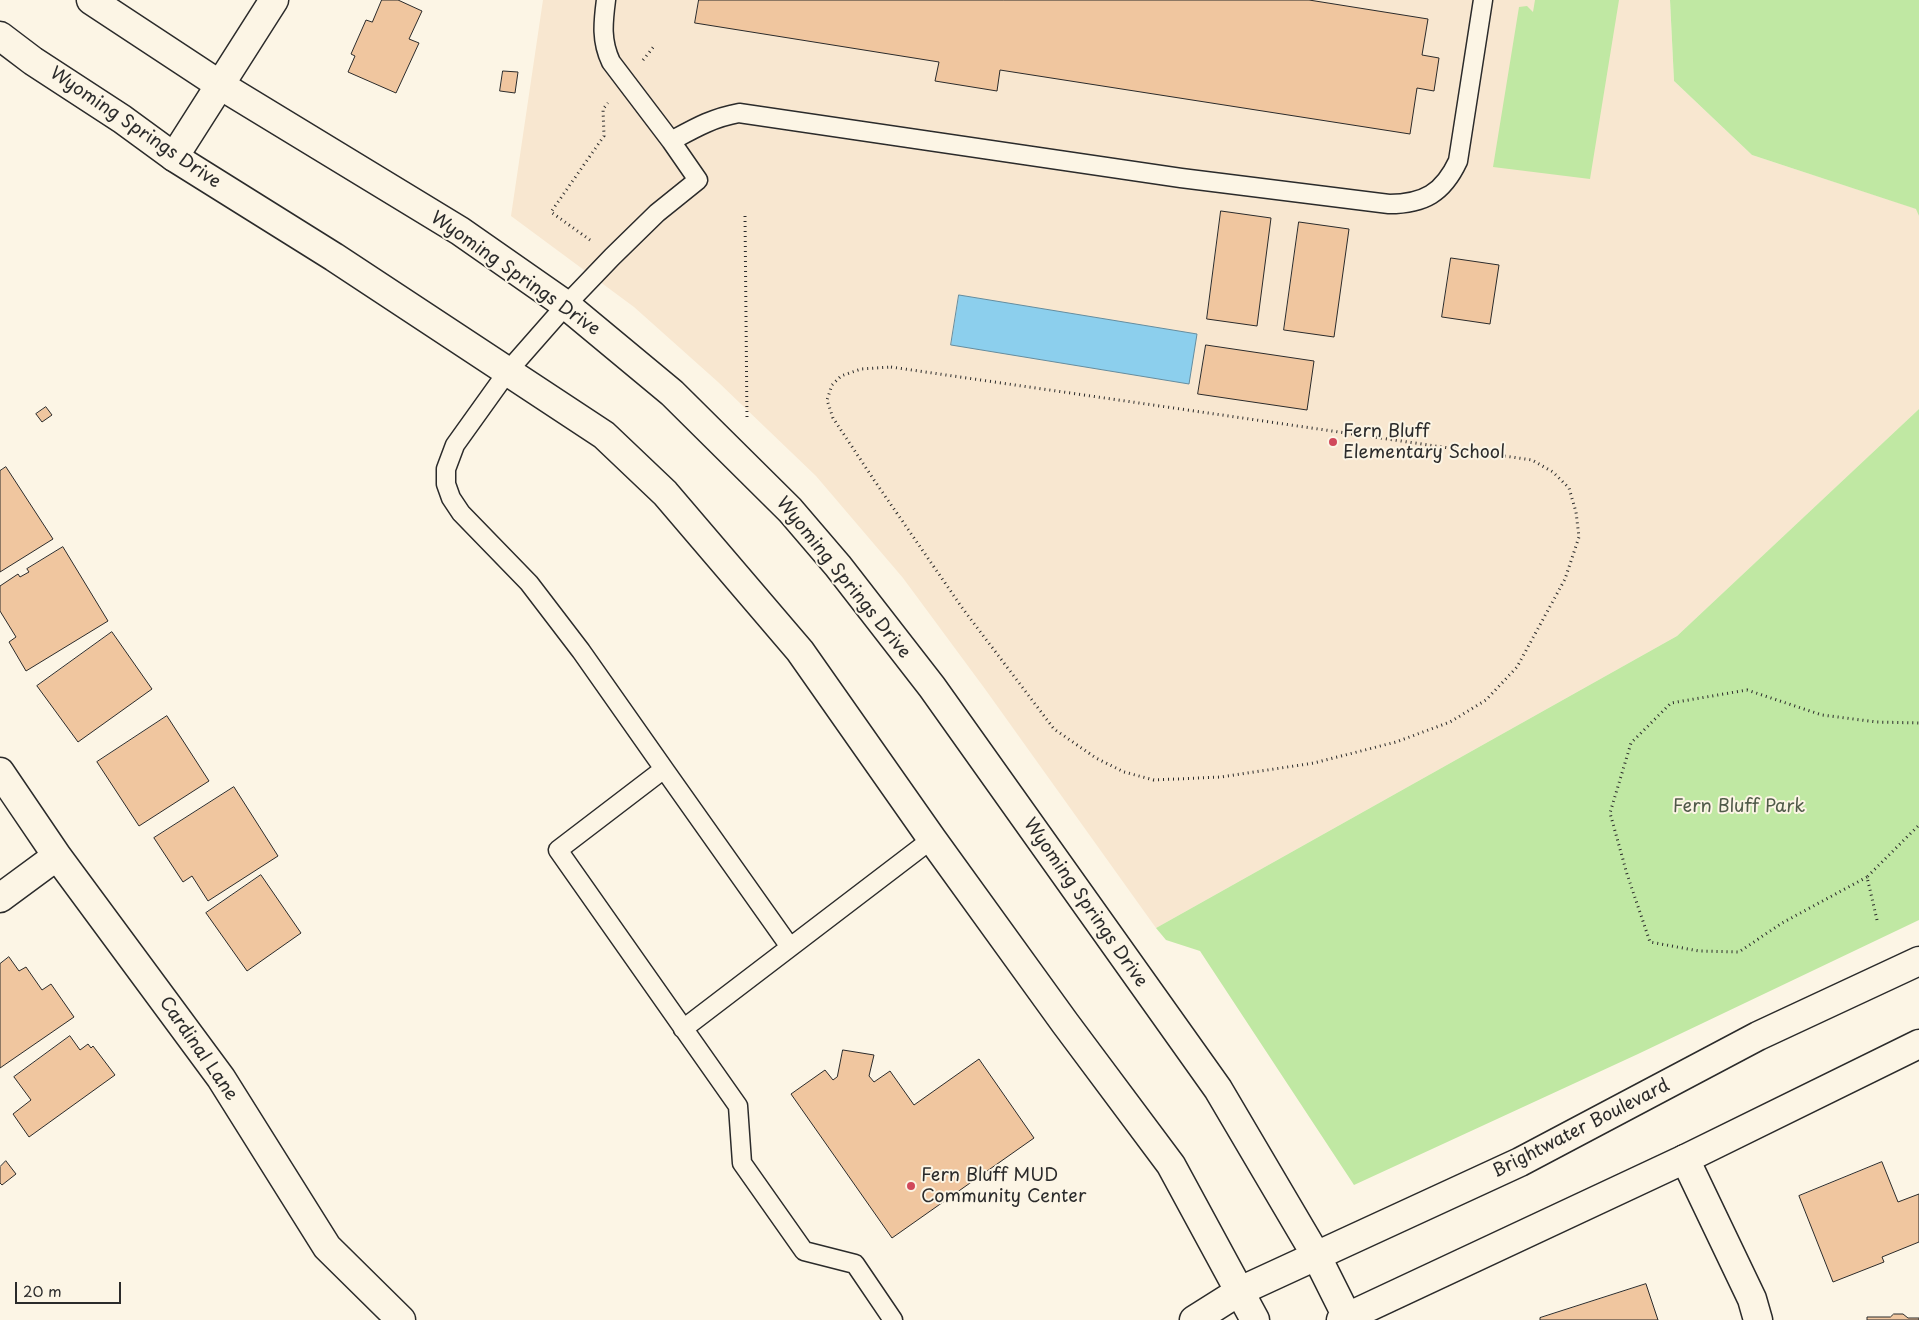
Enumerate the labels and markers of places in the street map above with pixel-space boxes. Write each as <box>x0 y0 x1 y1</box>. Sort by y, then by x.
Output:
place label: Fern Bluff Elementary School <box>1343 421 1505 464</box>
marker: Fern Bluff Elementary School <box>1327 436 1339 448</box>
place label: Fern Bluff MUD Community Center <box>921 1165 1086 1208</box>
marker: Fern Bluff MUD Community Center <box>905 1180 917 1192</box>

